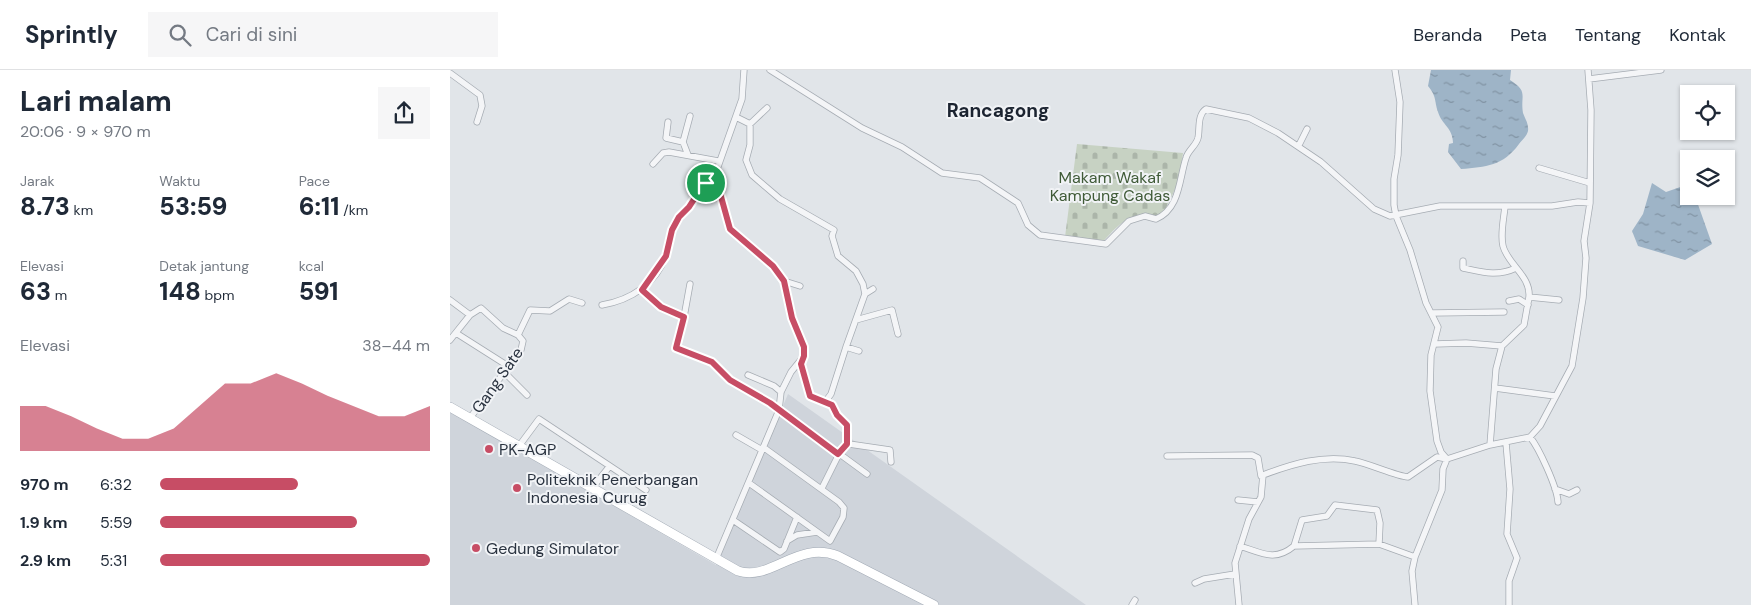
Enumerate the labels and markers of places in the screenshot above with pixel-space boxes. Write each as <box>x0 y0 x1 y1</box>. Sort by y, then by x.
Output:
pin <box>685 162 727 204</box>
place label: PK-AGP <box>499 439 556 460</box>
marker: PK-AGP <box>483 443 495 455</box>
place label: Politeknik Penerbangan Indonesia Curug <box>527 469 698 508</box>
marker: Politeknik Penerbangan Indonesia Curug <box>511 482 523 494</box>
place label: Gedung Simulator <box>486 538 619 559</box>
marker: Gedung Simulator <box>470 542 482 554</box>

